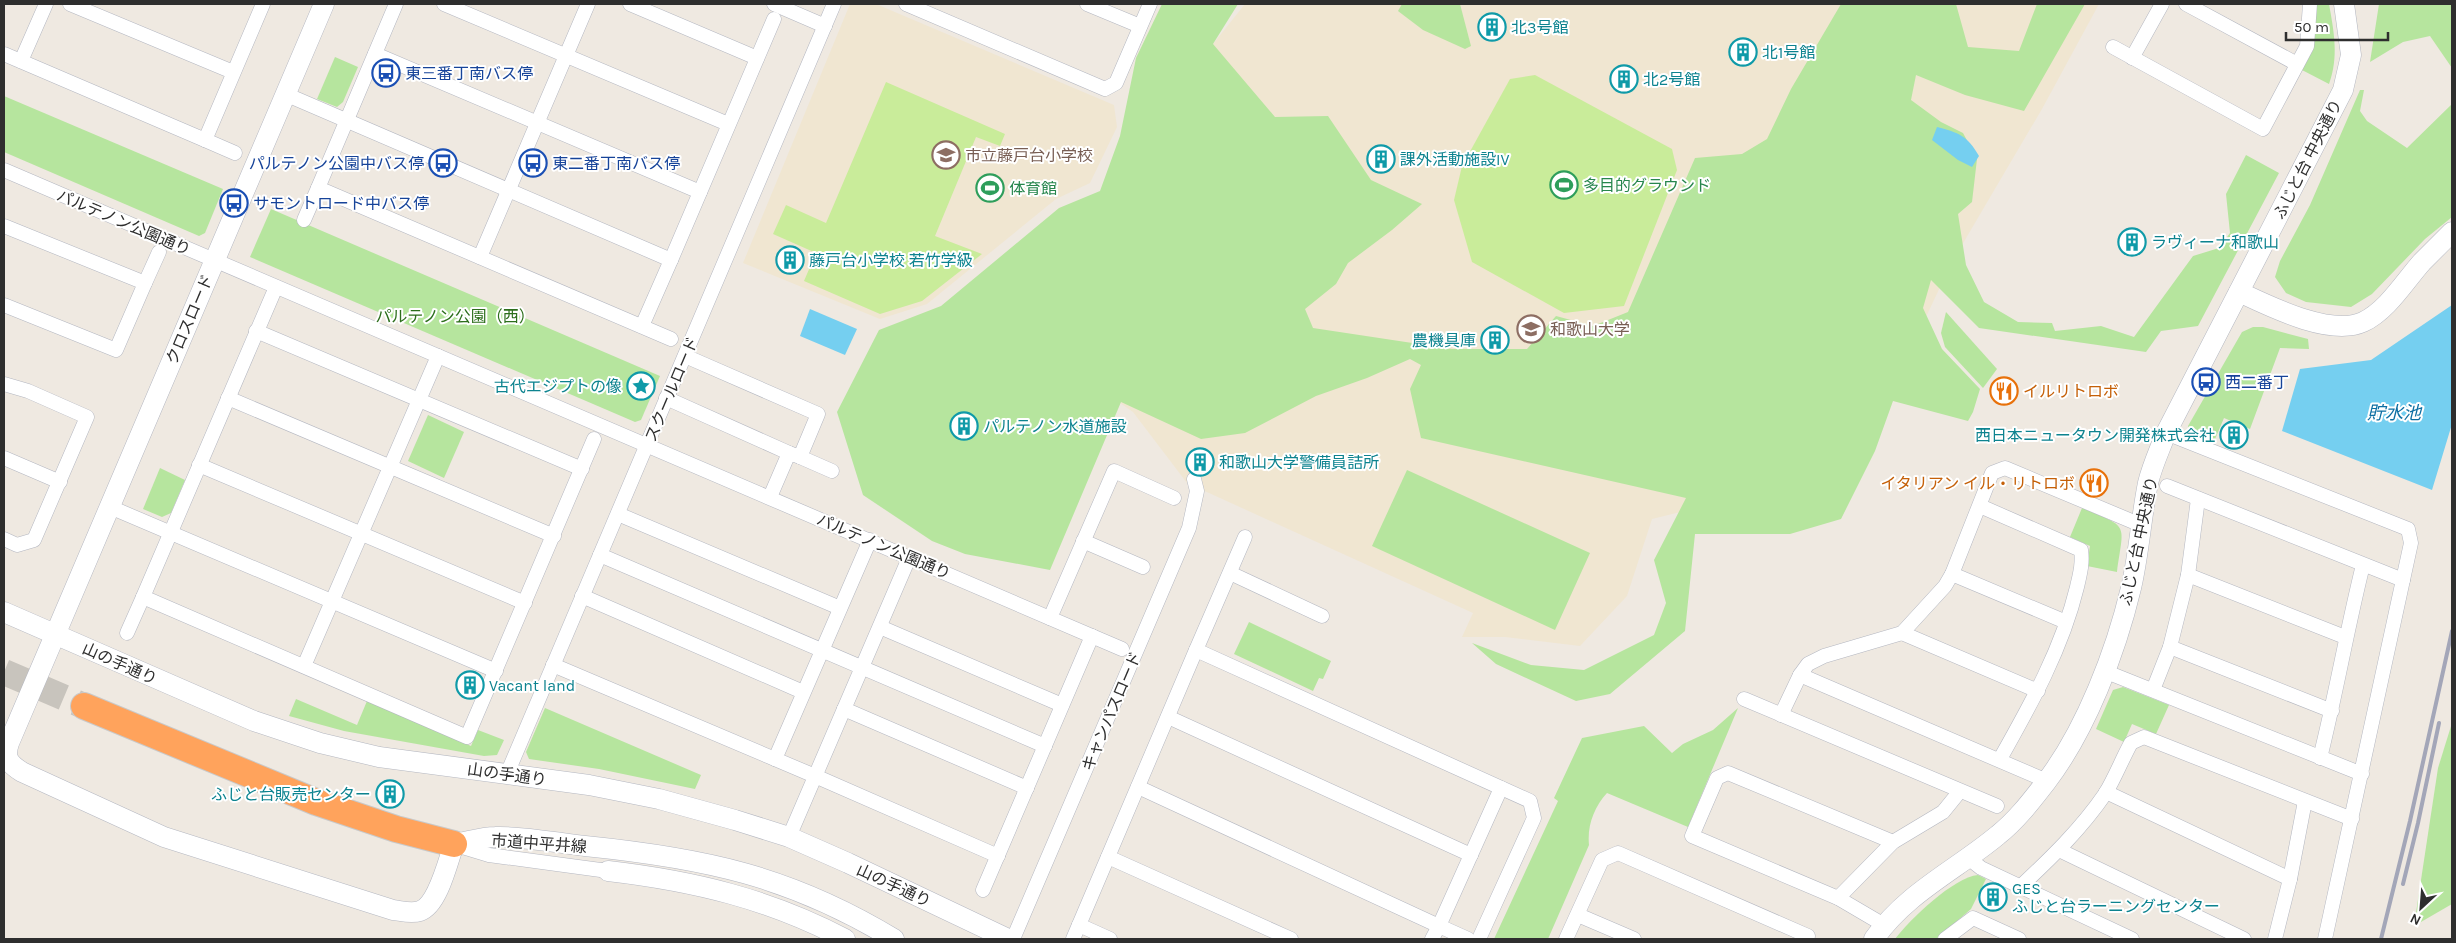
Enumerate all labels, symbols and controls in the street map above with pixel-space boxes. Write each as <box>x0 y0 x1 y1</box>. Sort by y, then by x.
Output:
scale bar <box>2286 10 2388 42</box>
building icon: 北3号館 <box>1477 12 1507 42</box>
place label: 北3号館 <box>1511 18 1568 37</box>
text: 50 m <box>2294 18 2329 36</box>
building icon: 北1号館 <box>1728 37 1758 67</box>
place label: 北1号館 <box>1762 43 1815 62</box>
bus stop icon: 東三番丁南バス停 <box>371 58 401 88</box>
place label: 東三番丁南バス停 <box>405 64 533 83</box>
building icon: 北2号館 <box>1609 64 1639 94</box>
place label: 北2号館 <box>1643 70 1700 89</box>
street label: ふじと台 中央通り <box>2269 96 2346 222</box>
school or university icon: 市立藤戸台小学校 <box>931 140 961 170</box>
building icon: 課外活動施設IV <box>1366 144 1396 174</box>
place label: 市立藤戸台小学校 <box>965 146 1093 165</box>
bus stop icon: パルテノン公園中バス停 <box>428 148 458 178</box>
bus stop icon: 東二番丁南バス停 <box>518 148 548 178</box>
place label: 課外活動施設IV <box>1400 150 1509 169</box>
place label: パルテノン公園中バス停 <box>248 154 424 173</box>
place label: 東二番丁南バス停 <box>552 154 680 173</box>
sports icon: 多目的グラウンド <box>1549 170 1579 200</box>
sports icon: 体育館 <box>975 173 1005 203</box>
place label: 多目的グラウンド <box>1583 176 1711 195</box>
place label: 体育館 <box>1009 179 1057 198</box>
street label: パルテノン公園通り <box>54 186 194 259</box>
bus stop icon: サモントロード中バス停 <box>219 188 249 218</box>
place label: サモントロード中バス停 <box>253 194 429 213</box>
building icon: ラヴィーナ和歌山 <box>2117 227 2147 257</box>
place label: ラヴィーナ和歌山 <box>2151 233 2279 252</box>
building icon: 藤戸台小学校 若竹学級 <box>775 245 805 275</box>
place label: 藤戸台小学校 若竹学級 <box>809 251 973 270</box>
street label: クロスロード <box>162 271 217 367</box>
park label: パルテノン公園（西） <box>375 307 535 326</box>
school or university icon: 和歌山大学 <box>1516 314 1546 344</box>
place label: 和歌山大学 <box>1550 320 1630 339</box>
building icon: 農機具庫 <box>1480 325 1510 355</box>
place label: 農機具庫 <box>1412 331 1476 350</box>
street label: スクールロード <box>641 334 702 444</box>
bus stop icon: 西二番丁 <box>2191 367 2221 397</box>
place icon: 古代エジプトの像 <box>626 371 656 401</box>
place label: 西二番丁 <box>2225 373 2289 392</box>
restaurant icon: イルリトロボ <box>1989 376 2019 406</box>
place label: 古代エジプトの像 <box>494 377 622 396</box>
place label: イルリトロボ <box>2023 382 2119 401</box>
water label: 貯水池 <box>2367 402 2423 424</box>
building icon: パルテノン水道施設 <box>949 411 979 441</box>
place label: パルテノン水道施設 <box>983 417 1127 436</box>
building icon: 西日本ニュータウン開発株式会社 <box>2219 420 2249 450</box>
place label: 西日本ニュータウン開発株式会社 <box>1975 426 2215 445</box>
building icon: 和歌山大学警備員詰所 <box>1185 447 1215 477</box>
place label: 和歌山大学警備員詰所 <box>1219 453 1379 472</box>
restaurant icon: イタリアン イル・リトロボ <box>2079 468 2109 498</box>
place label: イタリアン イル・リトロボ <box>1880 474 2075 493</box>
street label: ふじと台 中央通り <box>2115 475 2161 608</box>
street label: パルテノン公園通り <box>814 510 954 583</box>
street label: 山の手通り <box>79 639 160 688</box>
street label: キャンパスロード <box>1078 649 1145 774</box>
building icon: Vacant land <box>455 670 485 700</box>
place label: Vacant land <box>489 676 575 695</box>
street label: 山の手通り <box>466 760 548 789</box>
building icon: ふじと台販売センター <box>375 779 405 809</box>
place label: ふじと台販売センター <box>211 785 371 804</box>
street label: 市道中平井線 <box>490 831 588 856</box>
street label: 山の手通り <box>854 860 934 911</box>
place label: GES ふじと台ラーニングセンター <box>2012 879 2220 916</box>
building icon: GES ふじと台ラーニングセンター <box>1978 882 2008 912</box>
north arrow <box>2396 883 2446 933</box>
text: N <box>2407 909 2424 929</box>

